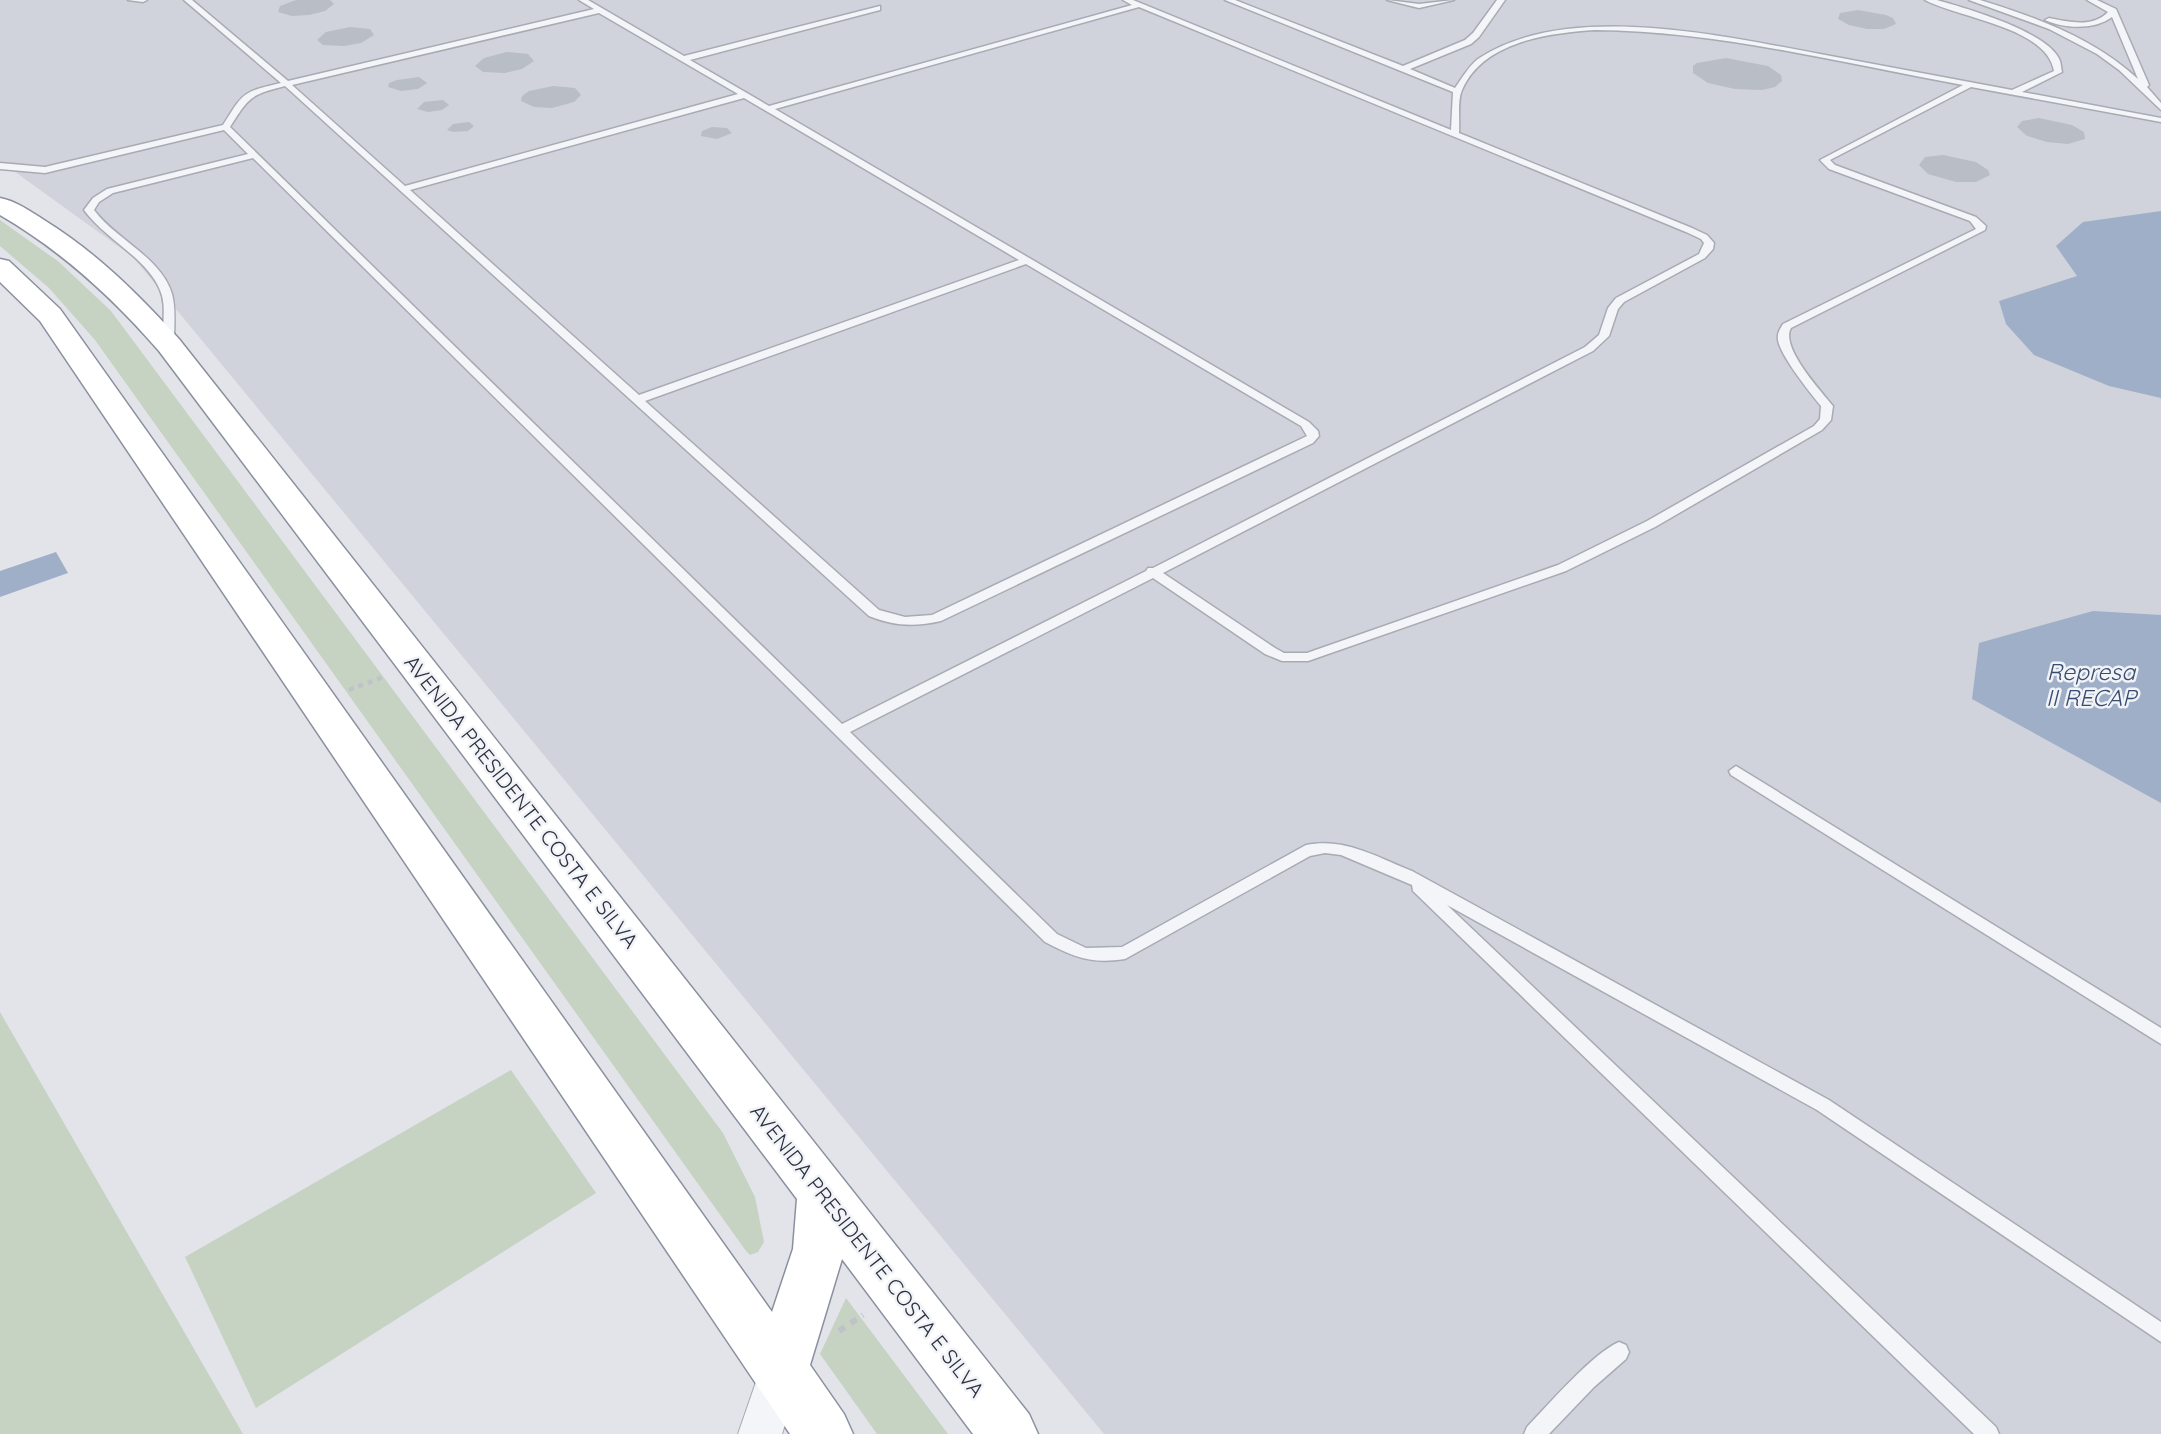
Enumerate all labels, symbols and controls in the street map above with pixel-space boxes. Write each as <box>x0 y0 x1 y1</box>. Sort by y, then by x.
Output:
street label: AVENIDA PRESIDENTE COSTA E SILVA <box>399 650 644 953</box>
water label: Represa II RECAP <box>2046 657 2138 712</box>
street label: AVENIDA PRESIDENTE COSTA E SILVA <box>745 1099 990 1402</box>

